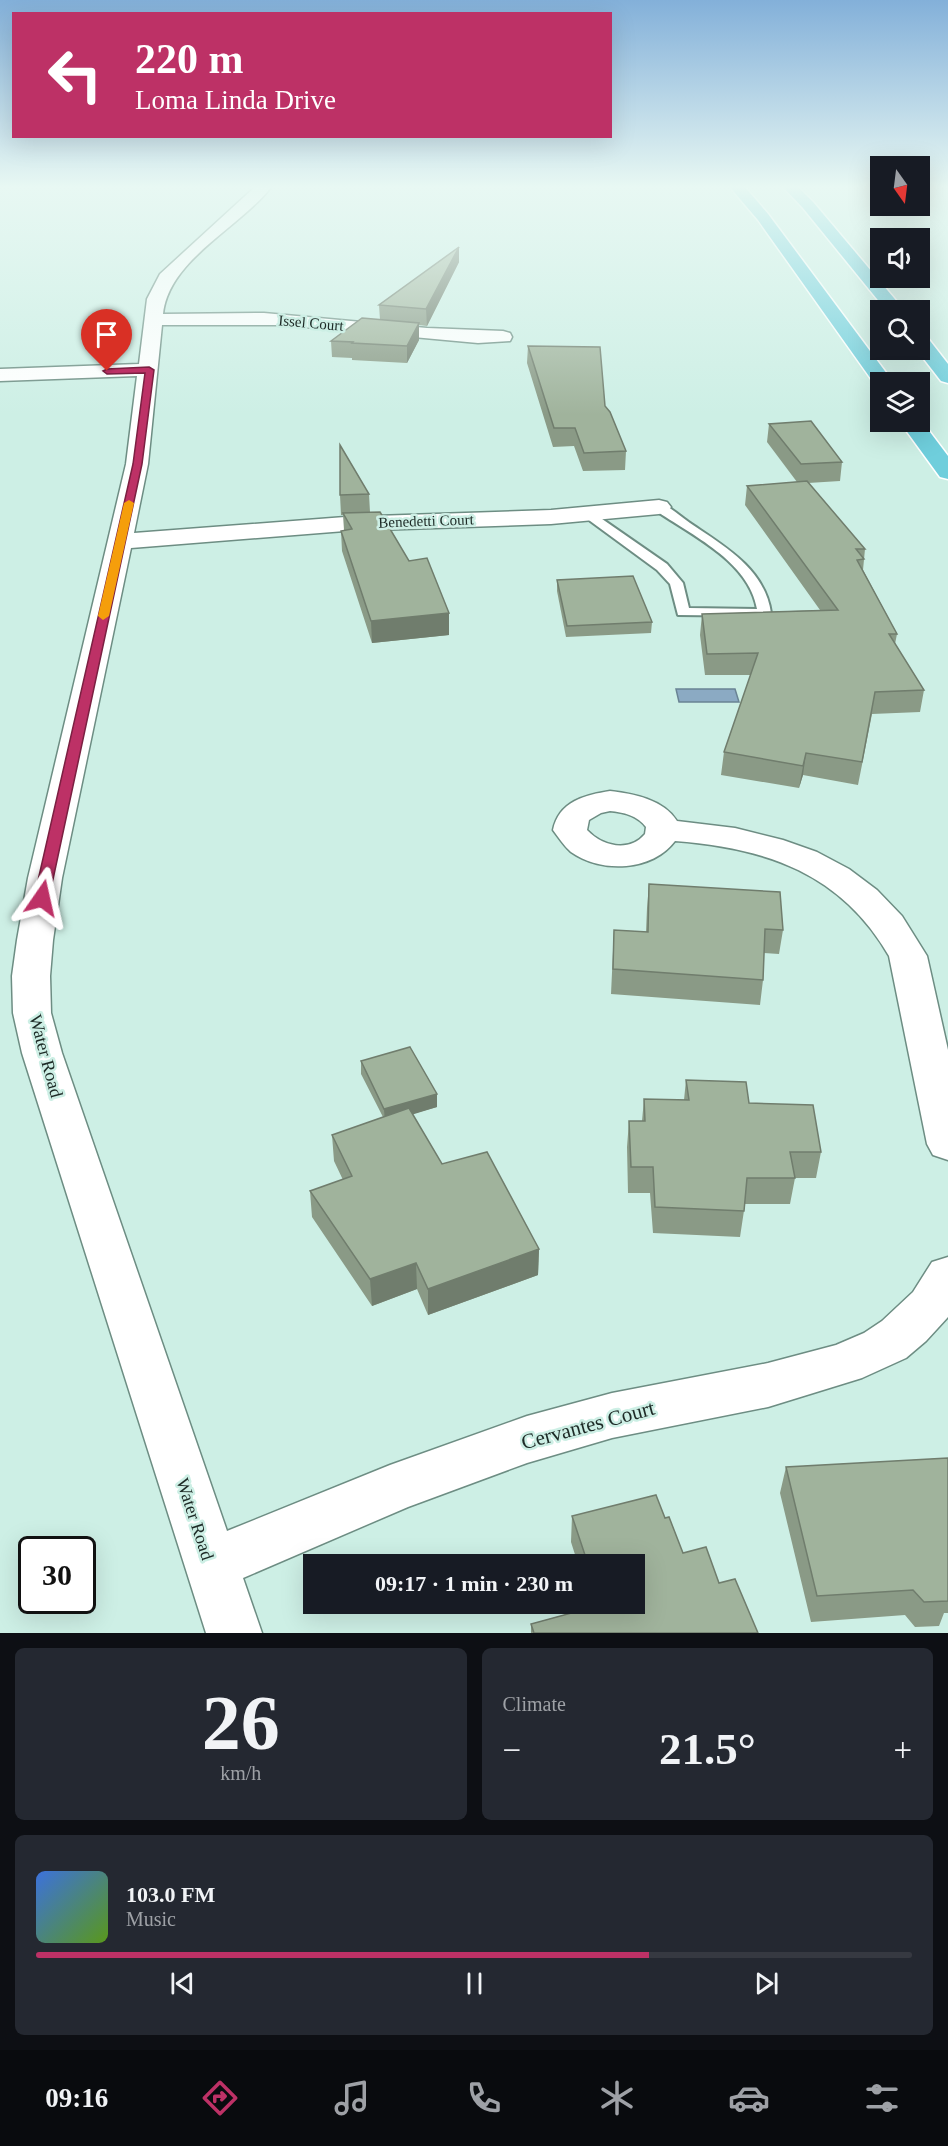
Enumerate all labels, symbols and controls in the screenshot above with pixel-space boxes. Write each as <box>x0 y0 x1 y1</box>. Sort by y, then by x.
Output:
icon: left <box>36 36 114 114</box>
text: 220 m <box>135 36 244 82</box>
text: Loma Linda Drive <box>135 85 336 115</box>
north arrow <box>870 156 930 216</box>
map controls <box>870 156 930 432</box>
button: sound <box>870 228 930 288</box>
button: search <box>870 300 930 360</box>
pin <box>81 309 132 371</box>
street label: Issel Court <box>278 312 345 334</box>
icon: arrive <box>90 318 123 351</box>
button: layers <box>870 372 930 432</box>
street label: Benedetti Court <box>378 511 475 531</box>
position arrow <box>10 866 74 930</box>
street label: Water Road <box>25 1012 67 1100</box>
street label: Cervantes Court <box>519 1396 657 1454</box>
street label: Water Road <box>172 1475 218 1563</box>
speed limit sign: 30 <box>18 1536 96 1614</box>
text: 09:17 · 1 min · 230 m <box>375 1571 573 1596</box>
text: 26 <box>202 1679 280 1766</box>
text: Climate <box>503 1693 566 1715</box>
text: 21.5° <box>659 1724 756 1774</box>
text: − <box>503 1732 521 1768</box>
text: + <box>893 1732 912 1768</box>
text: km/h <box>220 1762 261 1784</box>
text: 103.0 FM <box>126 1882 215 1907</box>
text: Music <box>126 1908 176 1930</box>
icon: previous <box>166 1967 199 2000</box>
icon: pause <box>458 1967 491 2000</box>
icon: next <box>750 1967 783 2000</box>
icon: directions <box>199 2077 241 2119</box>
icon: music <box>331 2077 373 2119</box>
icon: phone <box>463 2077 505 2119</box>
icon: climate <box>596 2077 638 2119</box>
icon: car <box>728 2077 770 2119</box>
icon: filters <box>861 2077 903 2119</box>
text: 09:16 <box>45 2083 108 2113</box>

